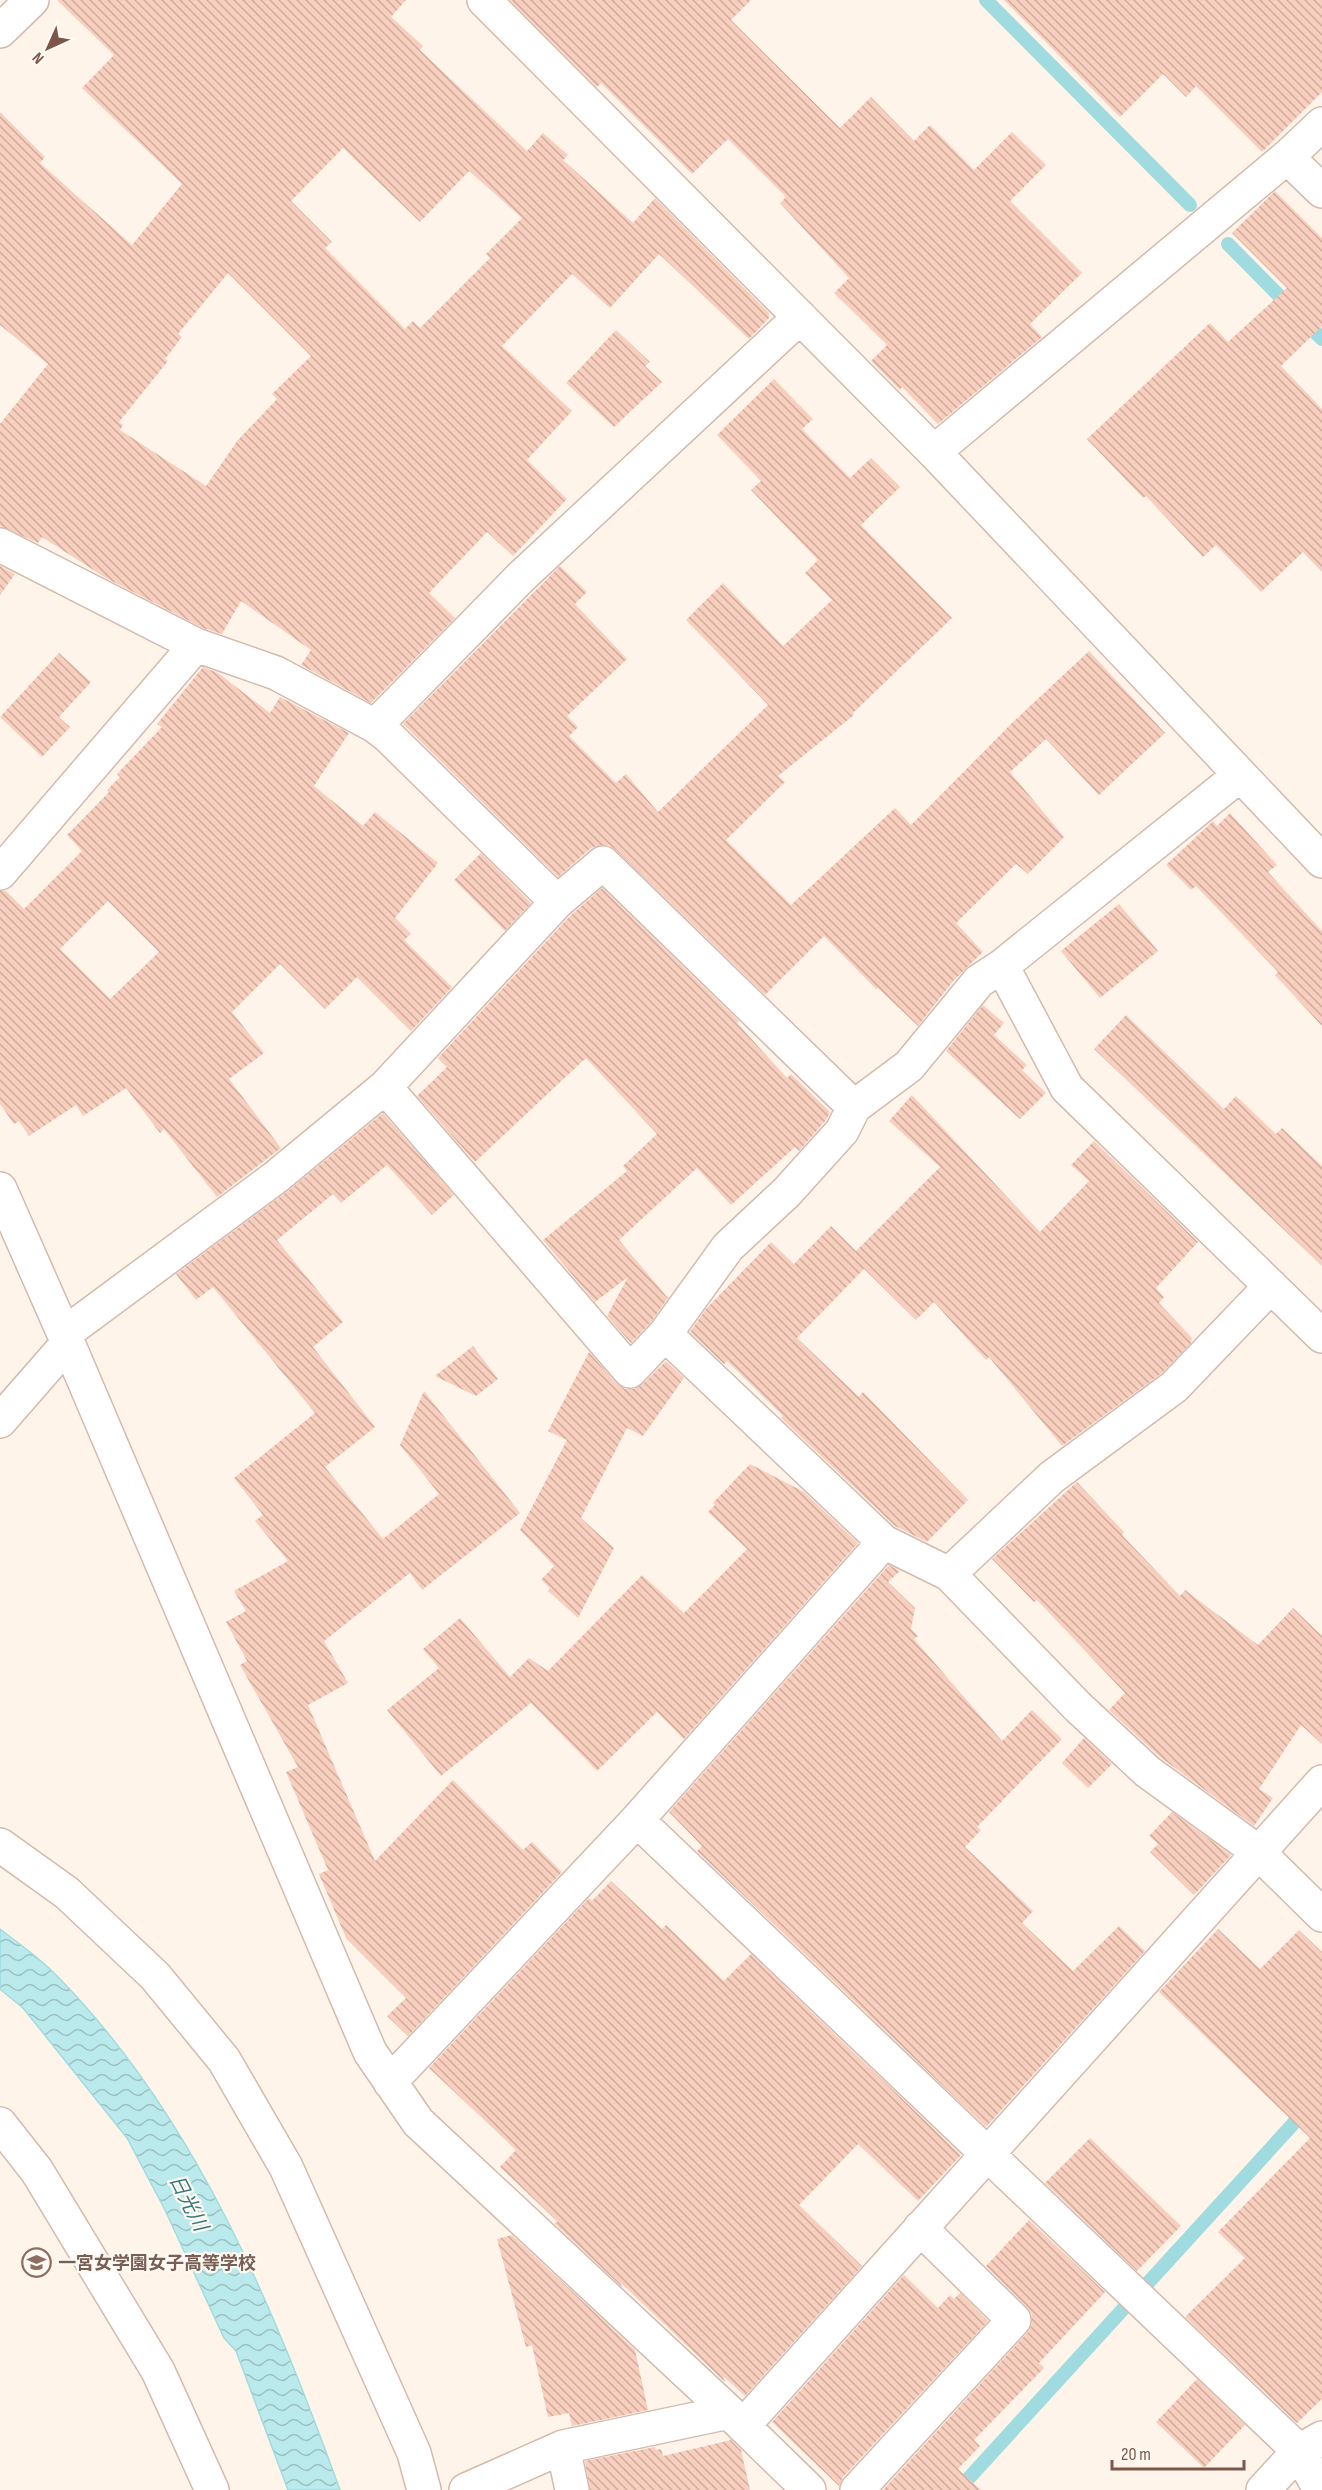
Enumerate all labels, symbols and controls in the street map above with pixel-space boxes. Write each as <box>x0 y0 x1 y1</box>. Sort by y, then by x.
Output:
north arrow <box>18 18 78 78</box>
text: N <box>29 48 48 67</box>
water label: 日光川 <box>164 2171 213 2237</box>
school or university icon: 一宮女学園女子高等学校 <box>21 2247 53 2279</box>
place label: 一宮女学園女子高等学校 <box>58 2253 256 2274</box>
scale bar <box>1112 2433 1244 2471</box>
text: 20 m <box>1121 2444 1151 2465</box>

